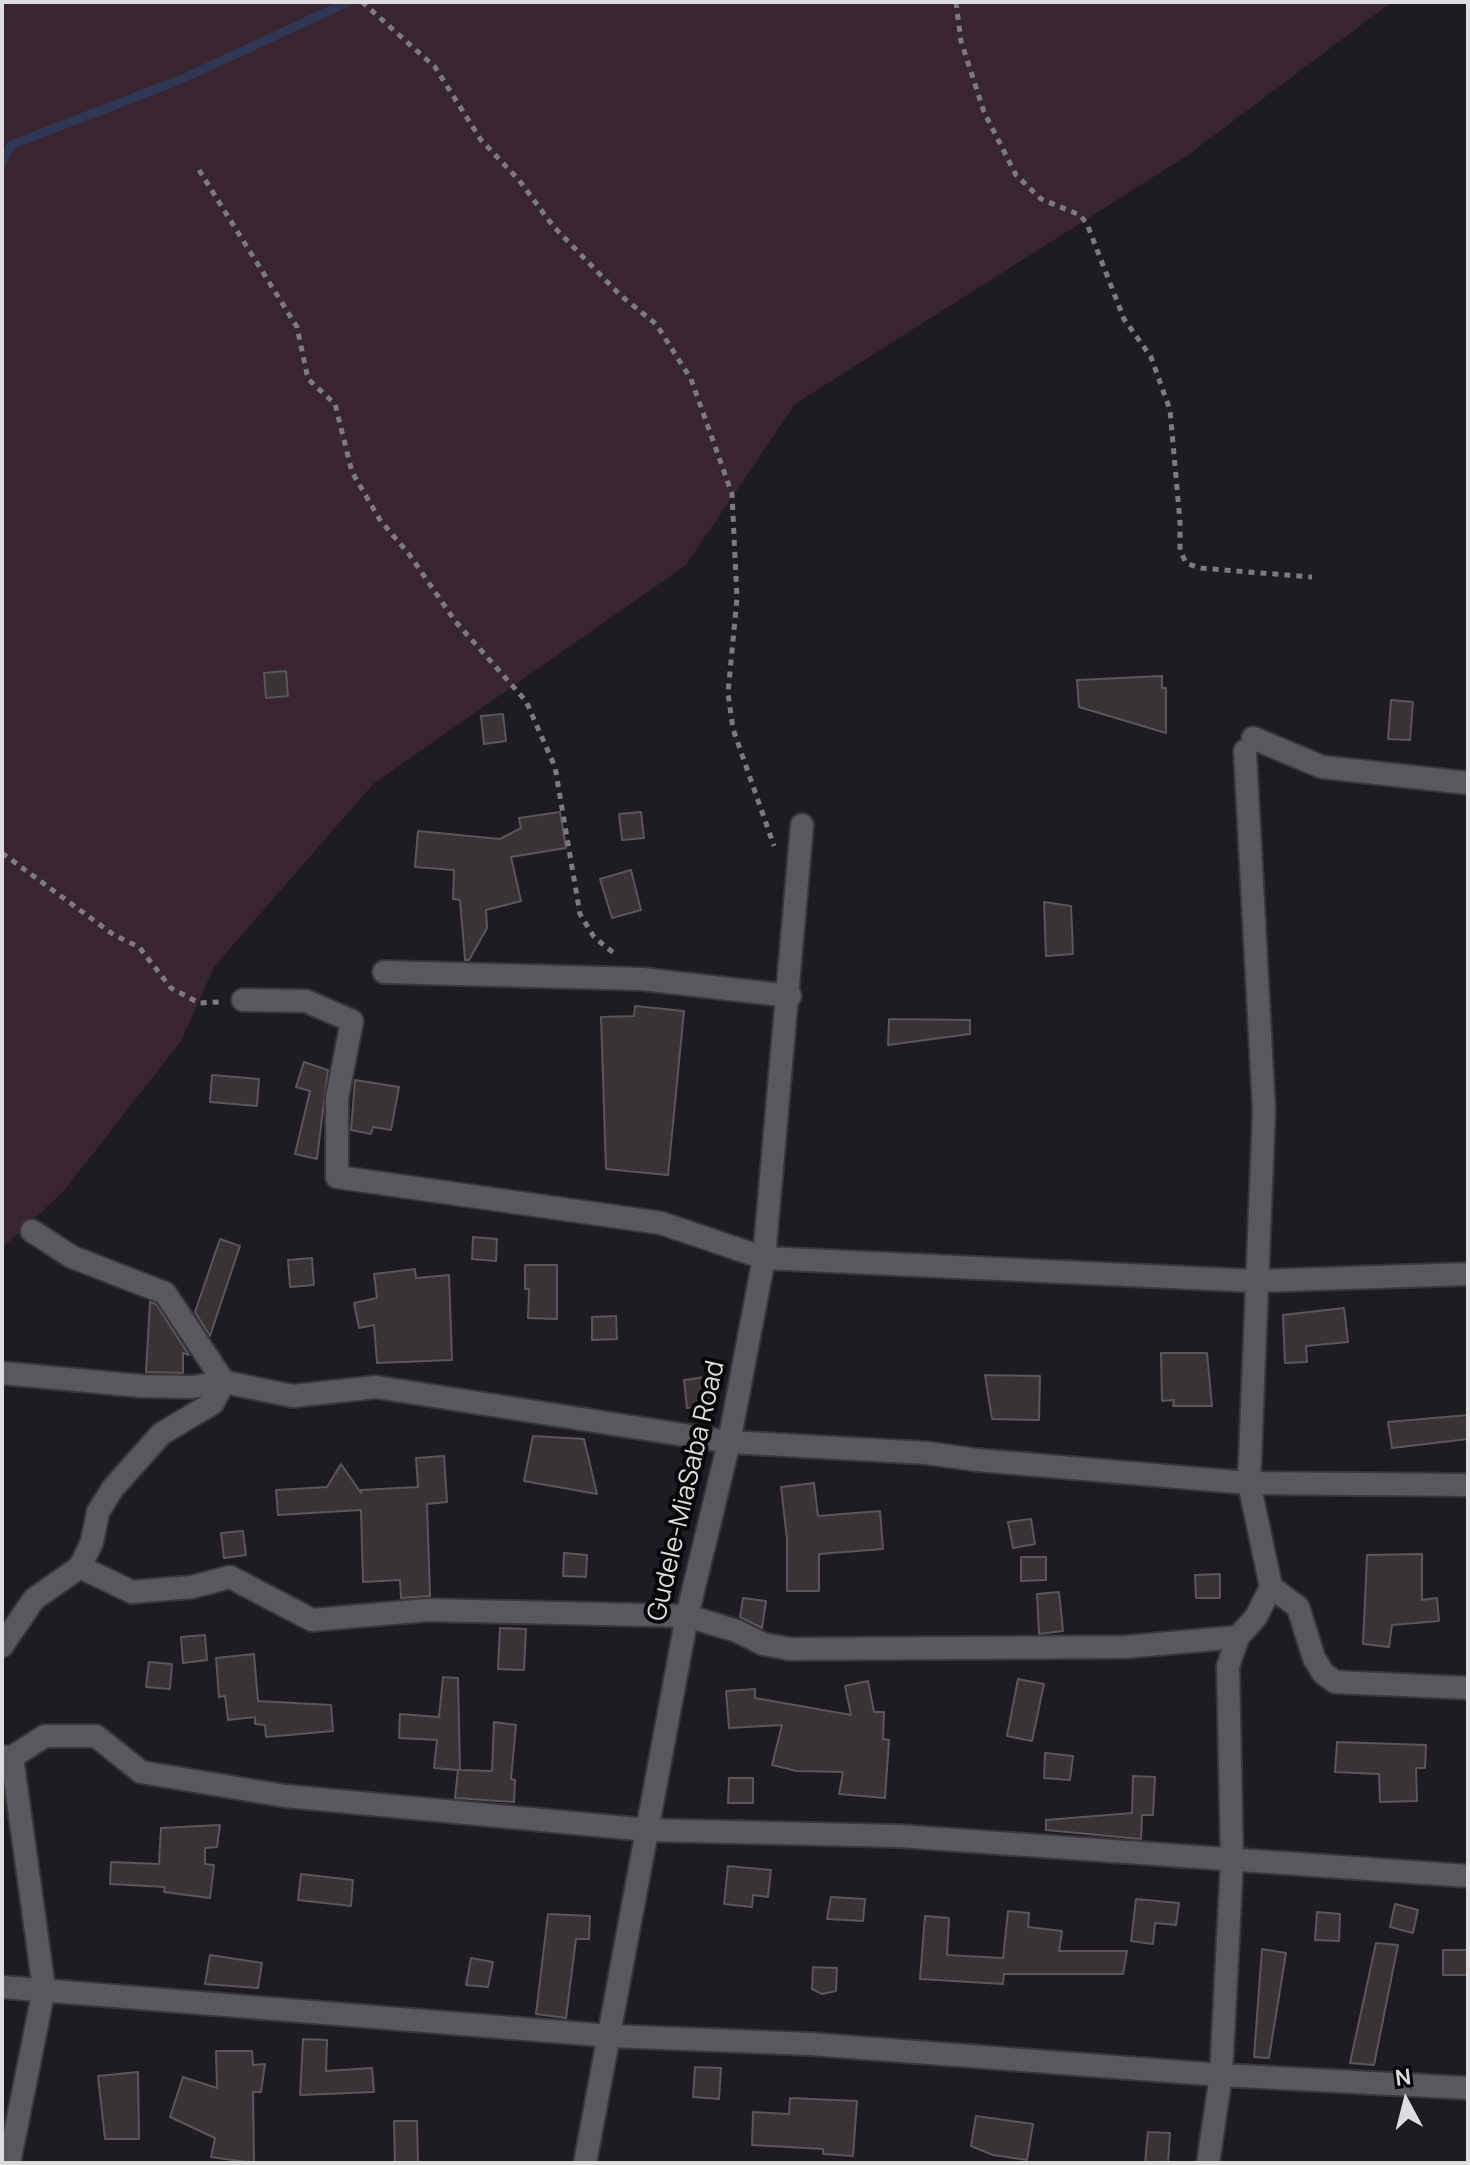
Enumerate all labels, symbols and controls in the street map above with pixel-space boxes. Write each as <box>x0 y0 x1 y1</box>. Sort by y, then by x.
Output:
street label: Gudele-MiaSaba Road <box>642 1358 732 1624</box>
north arrow <box>1366 2061 1446 2141</box>
text: N <box>1393 2061 1413 2093</box>

